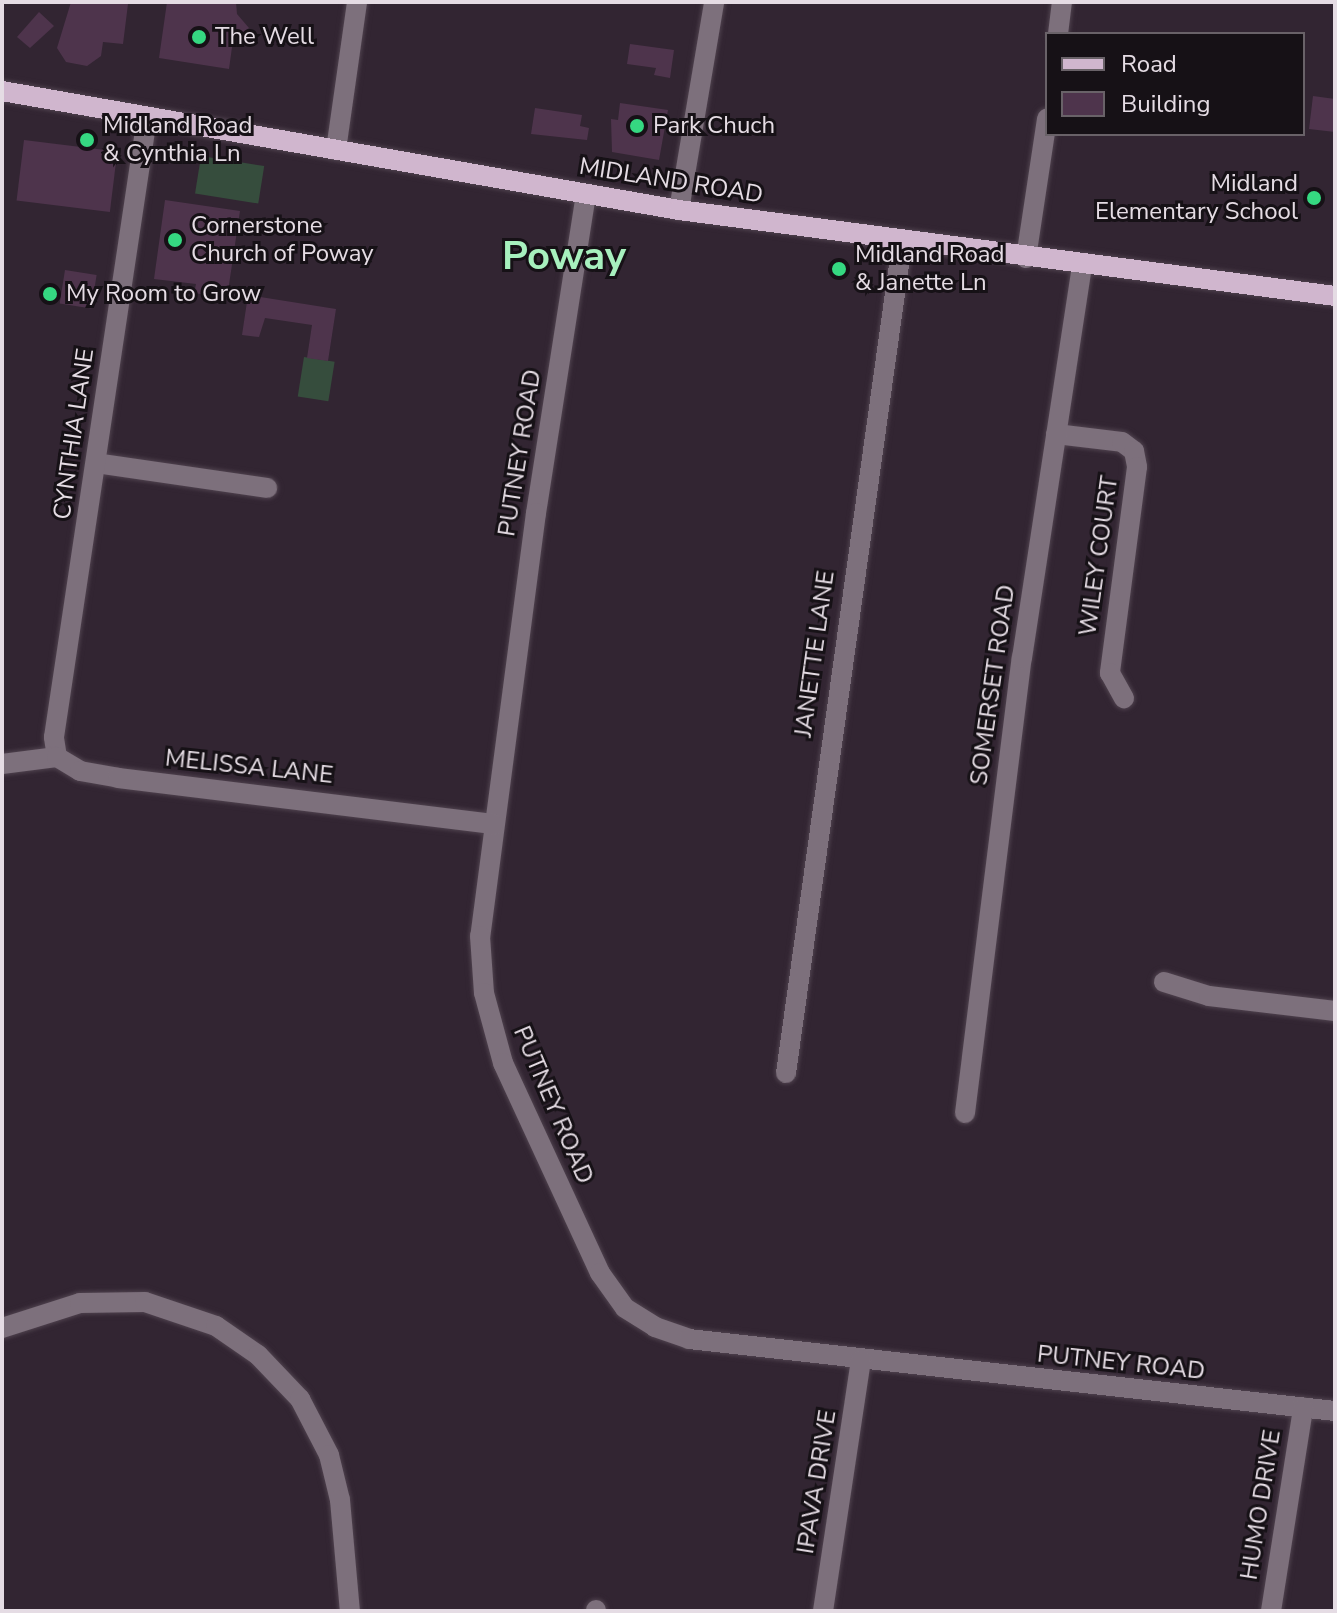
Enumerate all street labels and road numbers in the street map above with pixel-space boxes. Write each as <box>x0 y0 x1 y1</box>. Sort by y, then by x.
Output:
street label: MIDLAND ROAD <box>577 152 765 210</box>
street label: CYNTHIA LANE <box>48 347 100 521</box>
street label: PUTNEY ROAD <box>493 368 547 538</box>
street label: WILEY COURT <box>1074 474 1124 638</box>
street label: JANETTE LANE <box>789 569 841 739</box>
street label: SOMERSET ROAD <box>965 583 1021 787</box>
street label: MELISSA LANE <box>164 744 334 790</box>
street label: PUTNEY ROAD <box>507 1022 599 1188</box>
street label: PUTNEY ROAD <box>1036 1340 1206 1386</box>
street label: IPAVA DRIVE <box>791 1408 843 1556</box>
street label: HUMO DRIVE <box>1235 1428 1287 1582</box>

